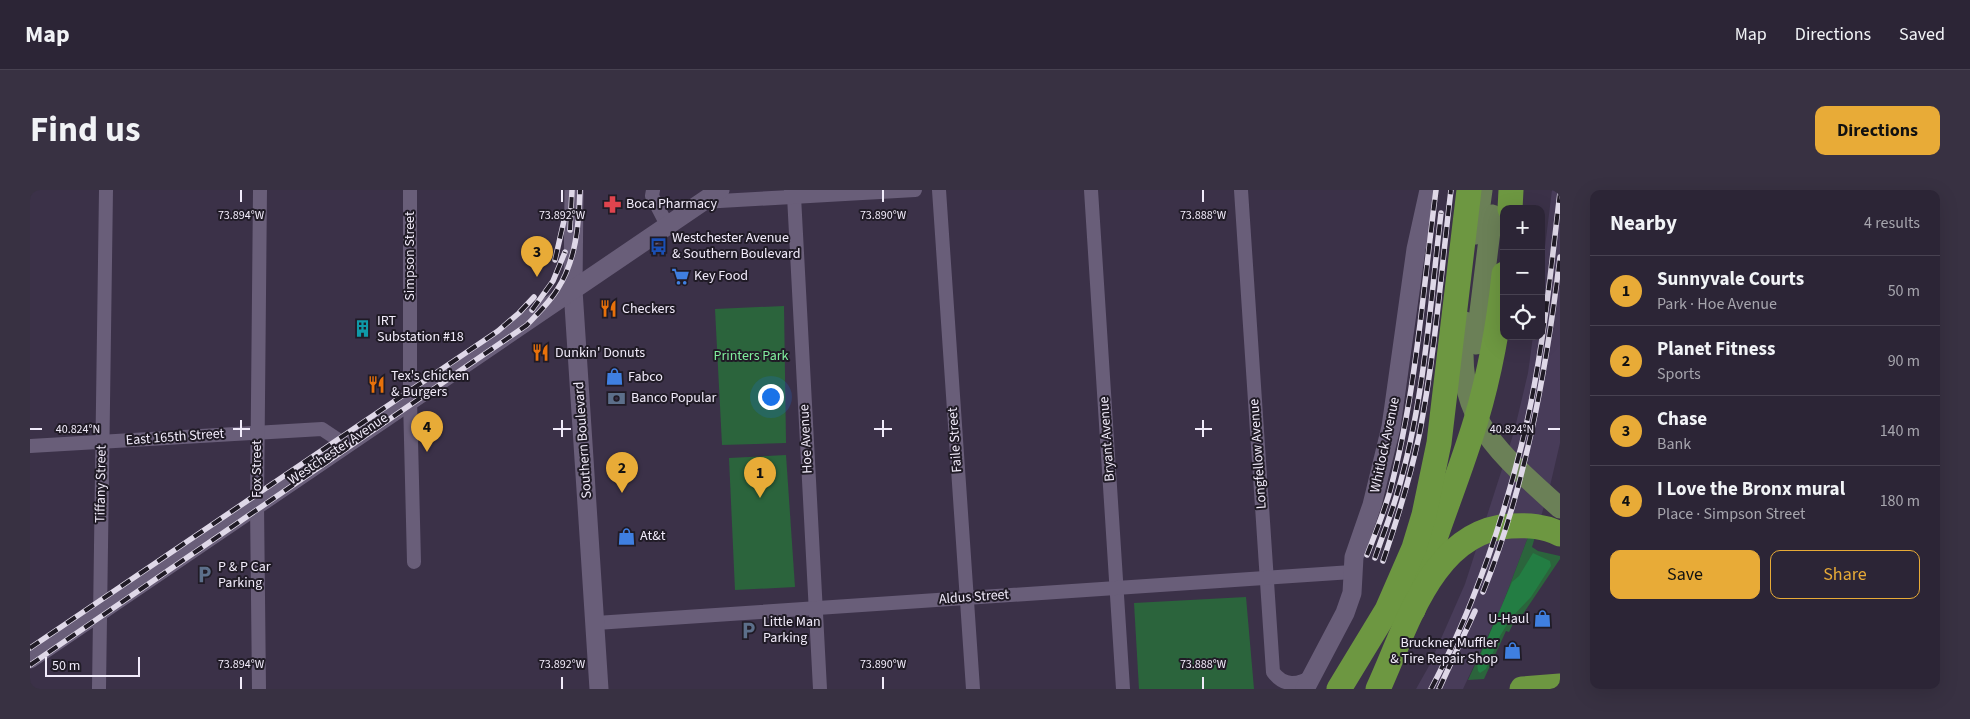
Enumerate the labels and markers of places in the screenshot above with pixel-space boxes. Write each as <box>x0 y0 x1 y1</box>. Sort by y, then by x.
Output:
pharmacy icon: Boca Pharmacy <box>602 194 622 214</box>
place label: Boca Pharmacy <box>626 194 718 214</box>
place label: Westchester Avenue & Southern Boulevard <box>672 228 800 264</box>
pin: 3 <box>521 236 553 277</box>
bus stop icon: Westchester Avenue & Southern Boulevard <box>648 236 668 256</box>
supermarket icon: Key Food <box>670 266 690 286</box>
place label: Key Food <box>694 266 748 286</box>
restaurant icon: Checkers <box>598 299 618 319</box>
place label: Checkers <box>622 299 675 319</box>
place label: IRT Substation #18 <box>377 311 464 347</box>
building icon: IRT Substation #18 <box>353 319 373 339</box>
restaurant icon: Dunkin' Donuts <box>531 343 551 363</box>
place label: Dunkin' Donuts <box>555 343 645 363</box>
place label: Tex's Chicken & Burgers <box>391 366 469 402</box>
shop icon: Fabco <box>604 367 624 387</box>
place label: Fabco <box>628 367 663 387</box>
restaurant icon: Tex's Chicken & Burgers <box>367 374 387 394</box>
bank icon: Banco Popular <box>607 388 627 408</box>
place label: Banco Popular <box>631 388 717 408</box>
pin: 4 <box>411 411 443 452</box>
pin: 2 <box>606 452 638 493</box>
pin: 1 <box>744 457 776 498</box>
shop icon: At&t <box>616 526 636 546</box>
place label: At&t <box>640 526 666 546</box>
place label: P & P Car Parking <box>218 557 271 593</box>
parking icon: P & P Car Parking <box>194 565 214 585</box>
place label: U-Haul <box>1488 609 1529 629</box>
shop icon: U-Haul <box>1533 609 1553 629</box>
place label: Little Man Parking <box>763 612 821 648</box>
parking icon: Little Man Parking <box>739 620 759 640</box>
place label: Bruckner Muffler & Tire Repair Shop <box>1390 633 1498 669</box>
shop icon: Bruckner Muffler & Tire Repair Shop <box>1502 641 1522 661</box>

